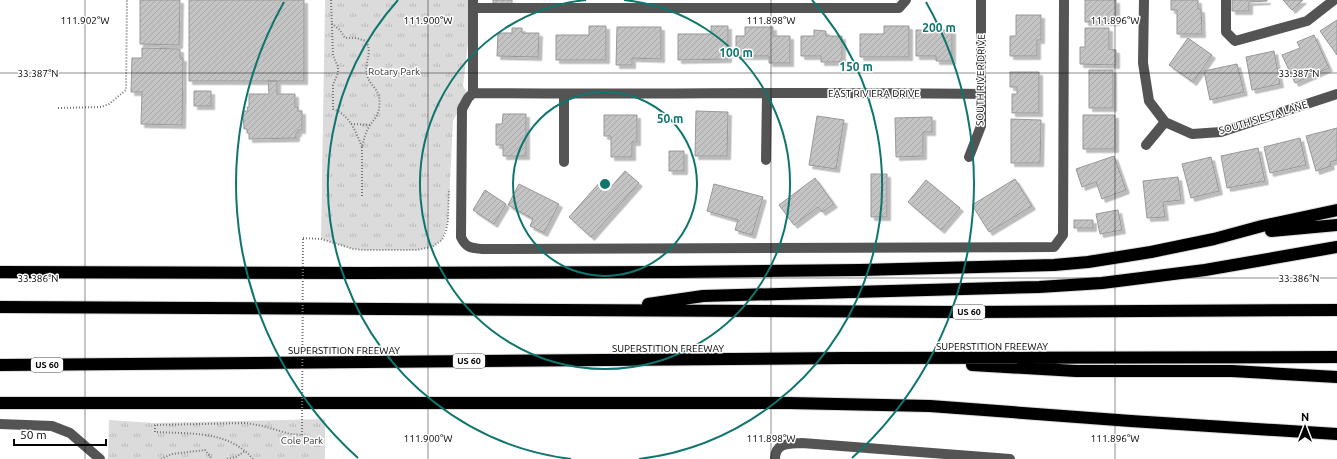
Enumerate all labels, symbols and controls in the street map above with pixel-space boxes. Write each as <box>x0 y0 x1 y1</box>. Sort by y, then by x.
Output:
text: 111.902°W <box>61 15 109 26</box>
text: 111.900°W <box>404 15 452 26</box>
text: 111.898°W <box>747 15 795 26</box>
text: 111.896°W <box>1091 15 1139 26</box>
text: 200 m <box>922 21 956 34</box>
street label: SOUTH RIVER DRIVE <box>974 34 987 126</box>
text: 100 m <box>719 46 753 59</box>
text: 150 m <box>839 60 873 73</box>
park label: Rotary Park <box>368 66 420 77</box>
text: 33.387°N <box>17 68 59 79</box>
text: 33.387°N <box>1278 68 1320 79</box>
street label: EAST RIVIERA DRIVE <box>828 88 920 99</box>
street label: SOUTH SIESTA LANE <box>1218 99 1309 136</box>
text: 50 m <box>657 112 683 125</box>
centre of rings <box>598 177 612 191</box>
text: 33.386°N <box>17 273 59 284</box>
text: 33.386°N <box>1278 273 1320 284</box>
road number: US 60 <box>953 305 985 319</box>
street label: SUPERSTITION FREEWAY <box>936 341 1048 352</box>
street label: SUPERSTITION FREEWAY <box>612 343 724 354</box>
street label: SUPERSTITION FREEWAY <box>288 345 400 356</box>
road number: US 60 <box>453 354 485 368</box>
road number: US 60 <box>31 358 63 372</box>
north arrow <box>1285 407 1325 447</box>
text: N <box>1301 411 1309 423</box>
scale bar <box>14 421 106 447</box>
text: 50 m <box>20 428 47 441</box>
text: 111.900°W <box>404 433 452 444</box>
text: 111.898°W <box>747 433 795 444</box>
text: 111.896°W <box>1091 433 1139 444</box>
park label: Cole Park <box>281 435 323 446</box>

